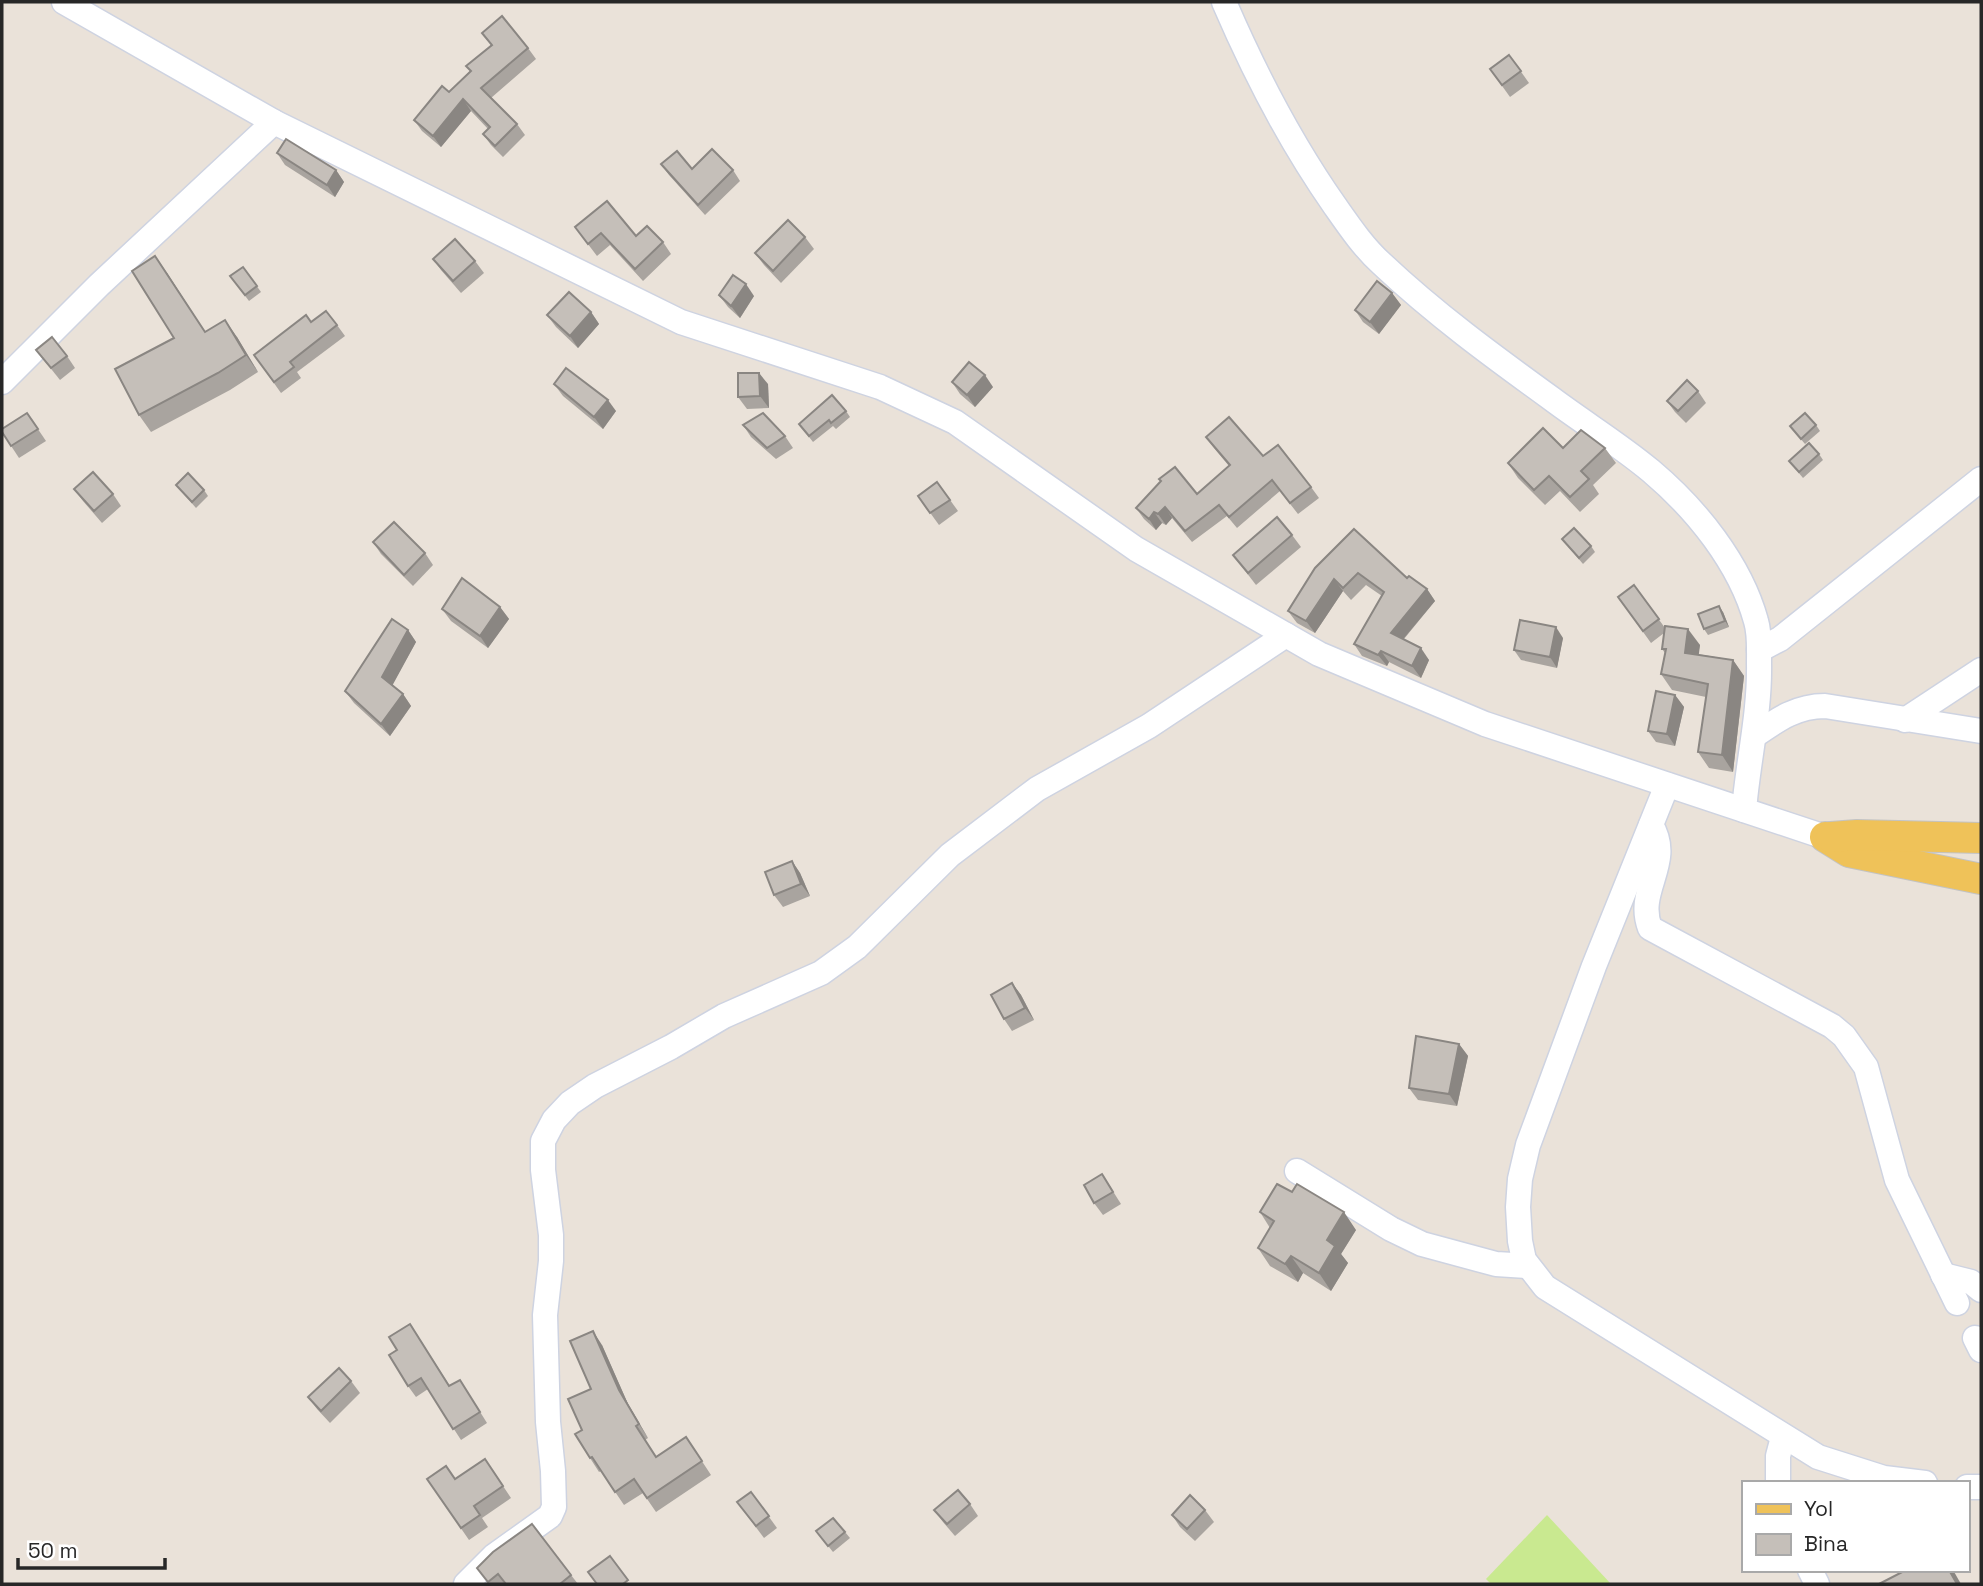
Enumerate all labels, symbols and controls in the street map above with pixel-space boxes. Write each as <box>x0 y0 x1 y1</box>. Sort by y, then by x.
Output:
legend <box>1742 1481 1969 1572</box>
text: Yol <box>1804 1495 1833 1522</box>
scale bar <box>18 1526 164 1570</box>
text: Bina <box>1804 1530 1848 1557</box>
text: 50 m <box>28 1537 78 1564</box>

